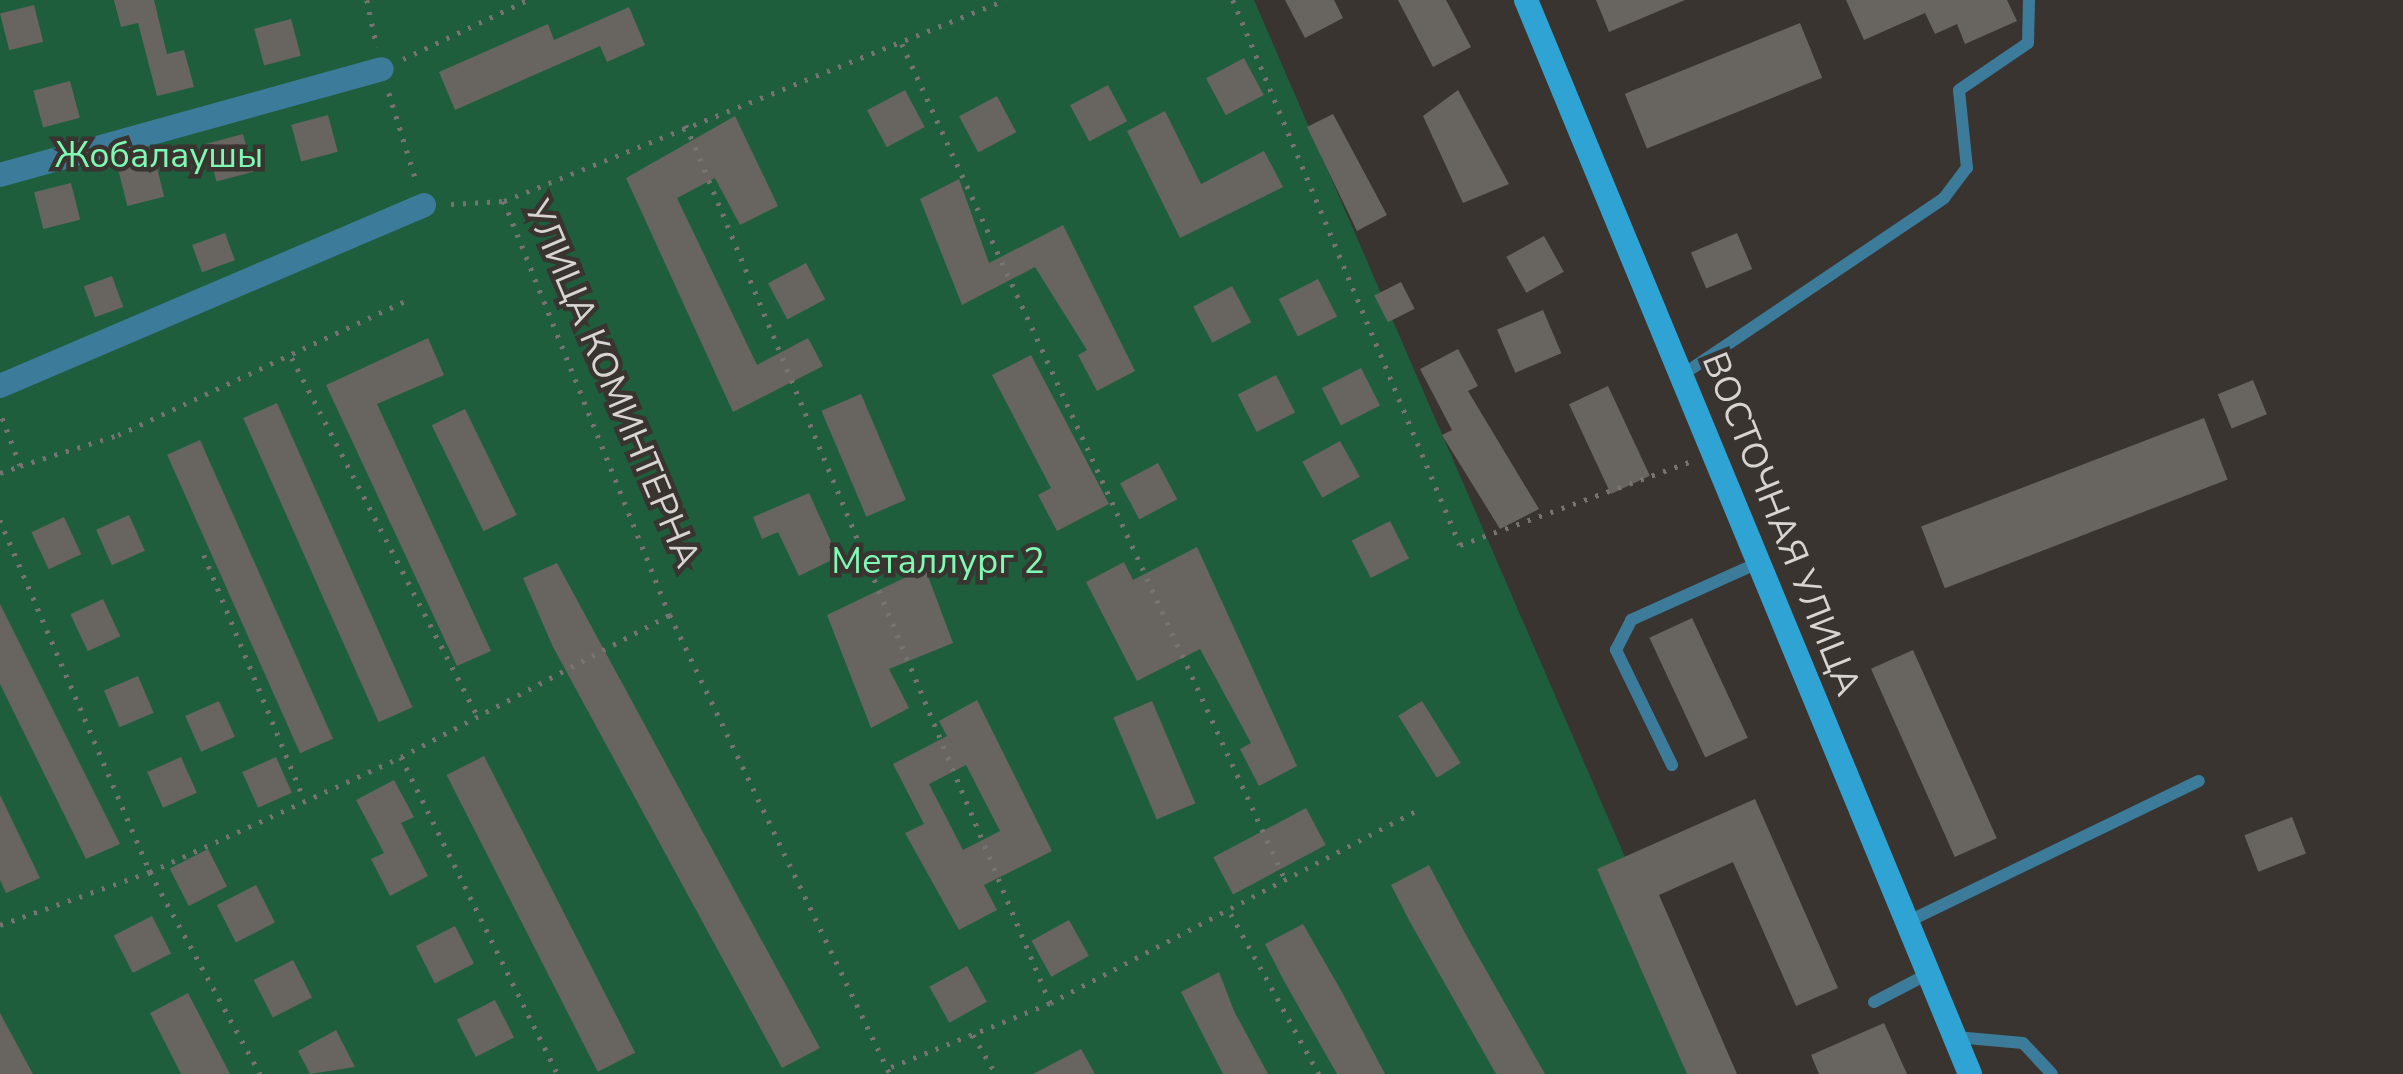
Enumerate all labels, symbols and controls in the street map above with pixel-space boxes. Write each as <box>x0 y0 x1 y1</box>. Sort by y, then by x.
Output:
park label: Жобалаушы <box>55 134 263 178</box>
street label: УЛИЦА КОМИНТЕРНА <box>515 194 709 574</box>
street label: ВОСТОЧНАЯ УЛИЦА <box>1692 346 1870 702</box>
park label: Металлург 2 <box>831 540 1045 584</box>

